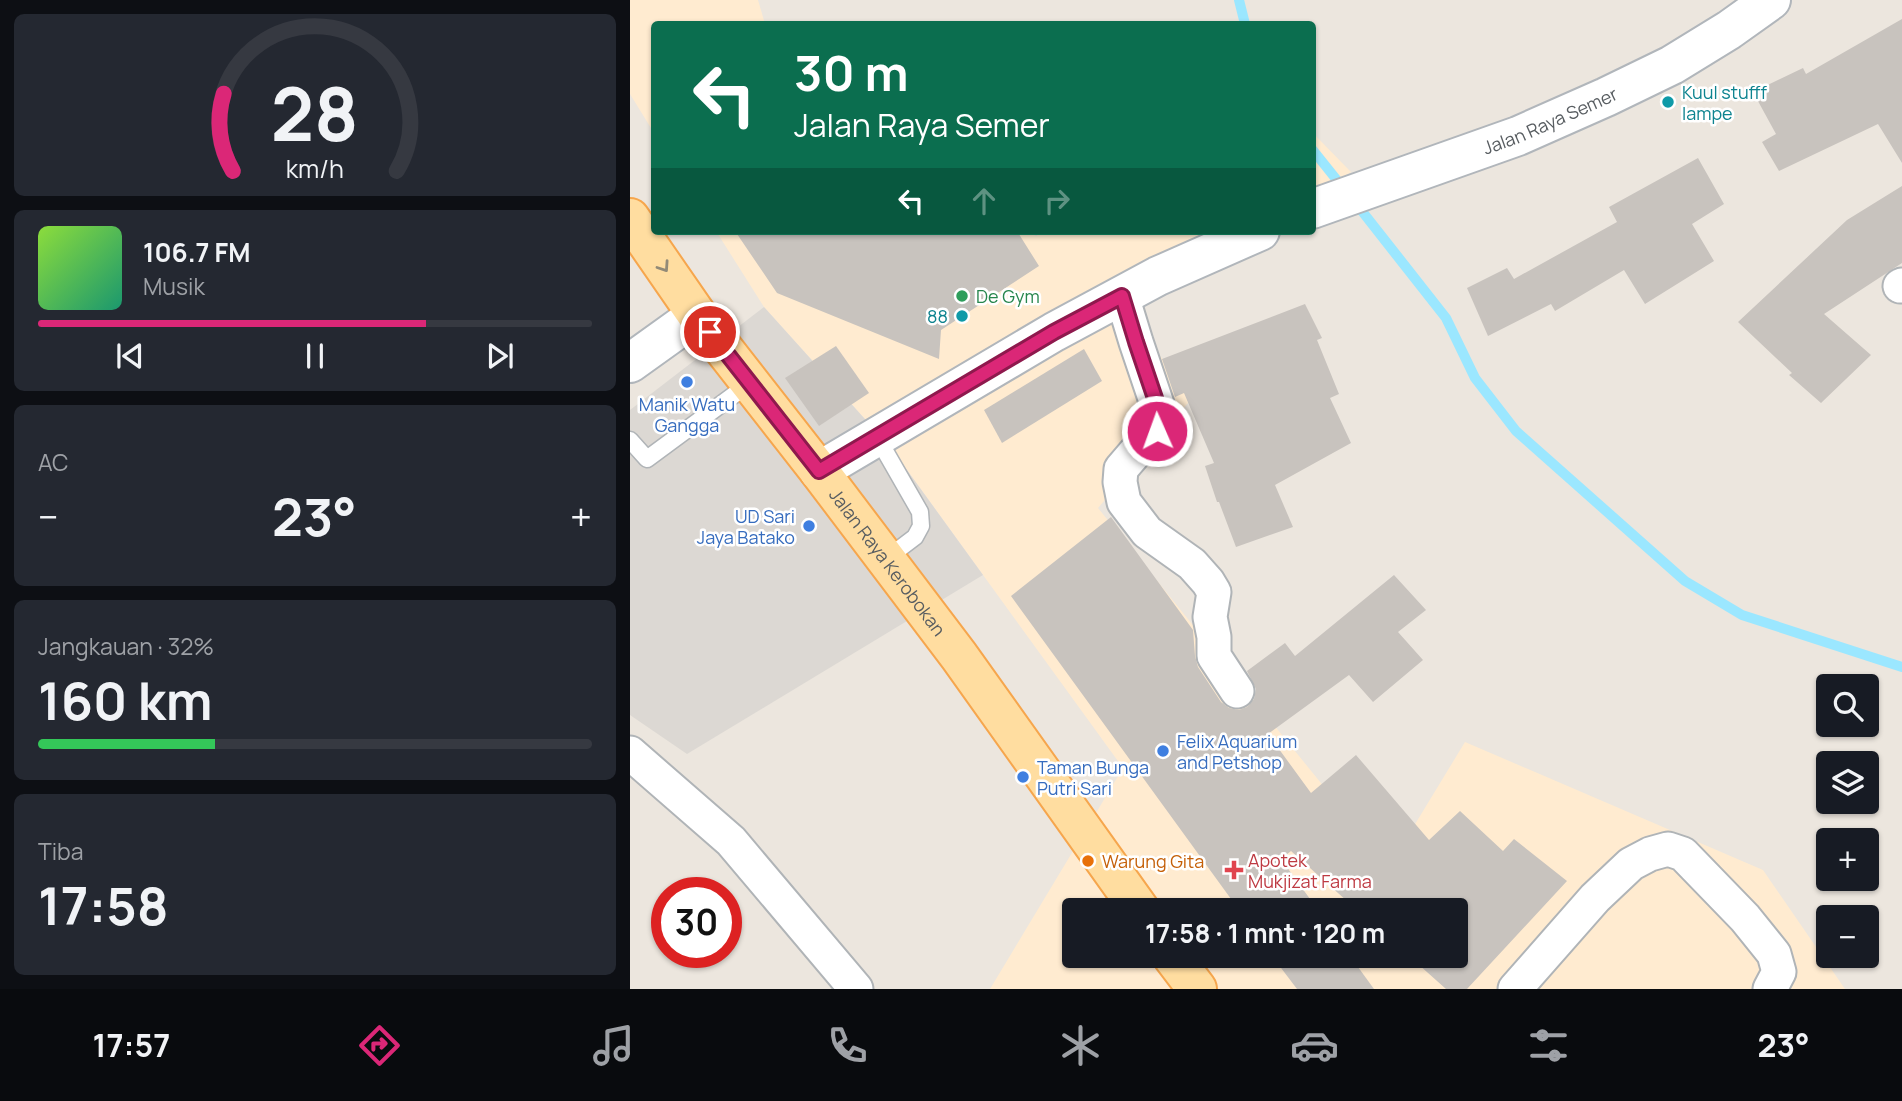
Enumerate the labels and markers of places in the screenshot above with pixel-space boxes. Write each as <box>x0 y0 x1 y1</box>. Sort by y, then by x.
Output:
place label: Kuul stufff lampe <box>1682 80 1768 125</box>
marker: Kuul stufff lampe <box>1660 94 1676 110</box>
place label: De Gym <box>976 284 1040 308</box>
marker: De Gym <box>954 288 970 304</box>
pin <box>680 302 740 362</box>
place label: 88 <box>927 304 948 328</box>
marker: 88 <box>954 308 970 324</box>
marker: Manik Watu Gangga <box>679 374 695 390</box>
place label: Manik Watu Gangga <box>639 392 735 437</box>
place label: UD Sari Jaya Batako <box>697 504 795 549</box>
marker: UD Sari Jaya Batako <box>801 518 817 534</box>
place label: Felix Aquarium and Petshop <box>1177 729 1297 774</box>
marker: Felix Aquarium and Petshop <box>1155 743 1171 759</box>
place label: Taman Bunga Putri Sari <box>1037 755 1149 800</box>
marker: Taman Bunga Putri Sari <box>1015 769 1031 785</box>
place label: Apotek Mukjizat Farma <box>1248 848 1372 893</box>
place label: Warung Gita <box>1102 849 1204 873</box>
marker: Warung Gita <box>1080 853 1096 869</box>
marker: Apotek Mukjizat Farma <box>1226 862 1242 878</box>

